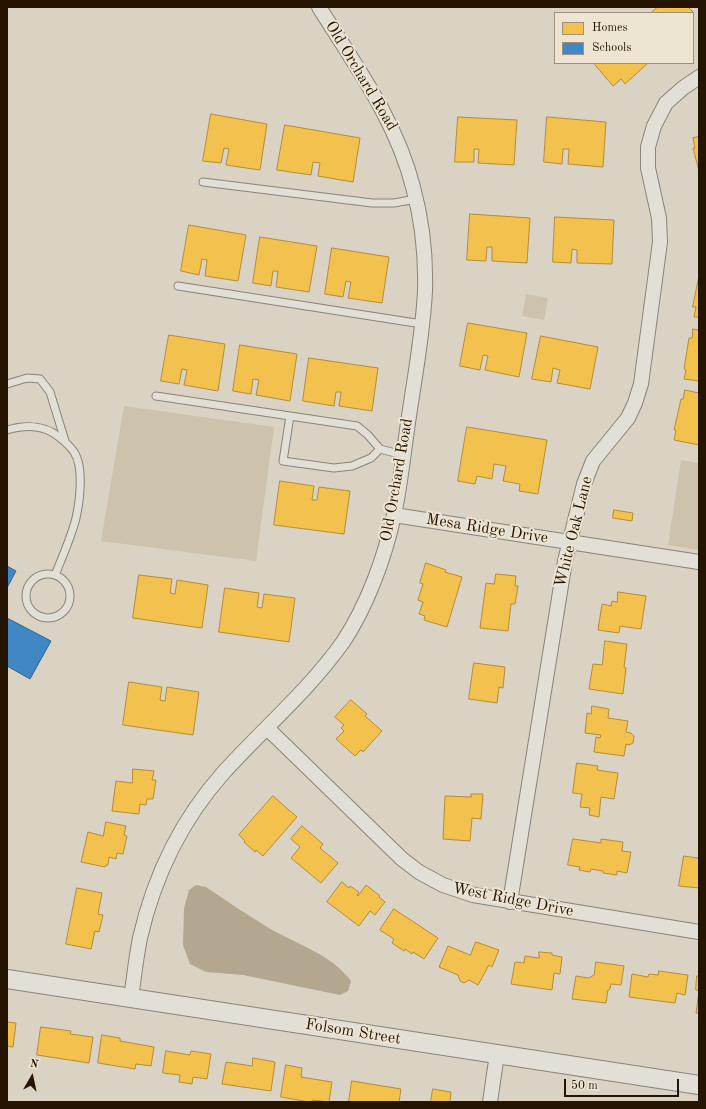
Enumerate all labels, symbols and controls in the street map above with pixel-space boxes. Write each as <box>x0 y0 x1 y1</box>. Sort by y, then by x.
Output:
legend <box>554 12 694 64</box>
street label: Old Orchard Road <box>321 18 401 134</box>
text: Homes <box>592 22 628 34</box>
text: Schools <box>592 42 632 54</box>
street label: Old Orchard Road <box>377 417 417 543</box>
street label: White Oak Lane <box>551 474 597 590</box>
street label: Mesa Ridge Drive <box>425 510 549 548</box>
street label: West Ridge Drive <box>451 879 575 921</box>
street label: Folsom Street <box>304 1015 402 1049</box>
north arrow <box>12 1057 52 1097</box>
text: N <box>29 1059 39 1071</box>
scale bar <box>566 1071 681 1097</box>
text: 50 m <box>571 1080 598 1092</box>

